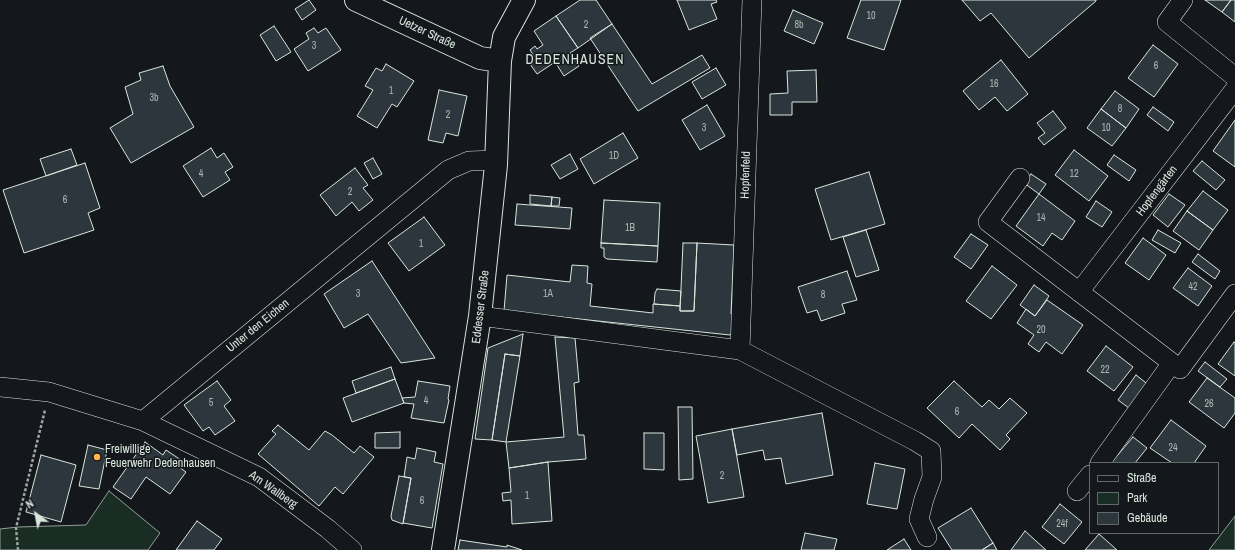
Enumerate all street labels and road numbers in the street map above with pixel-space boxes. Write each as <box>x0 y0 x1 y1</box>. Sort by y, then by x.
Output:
street label: Uetzer Straße <box>396 14 458 52</box>
street label: Hopfenfeld <box>738 151 754 199</box>
street label: Hopfengärten <box>1133 163 1181 219</box>
street label: Eddesser Straße <box>469 269 493 345</box>
street label: Unter den Eichen <box>224 296 292 356</box>
street label: Am Wallberg <box>246 468 300 512</box>

